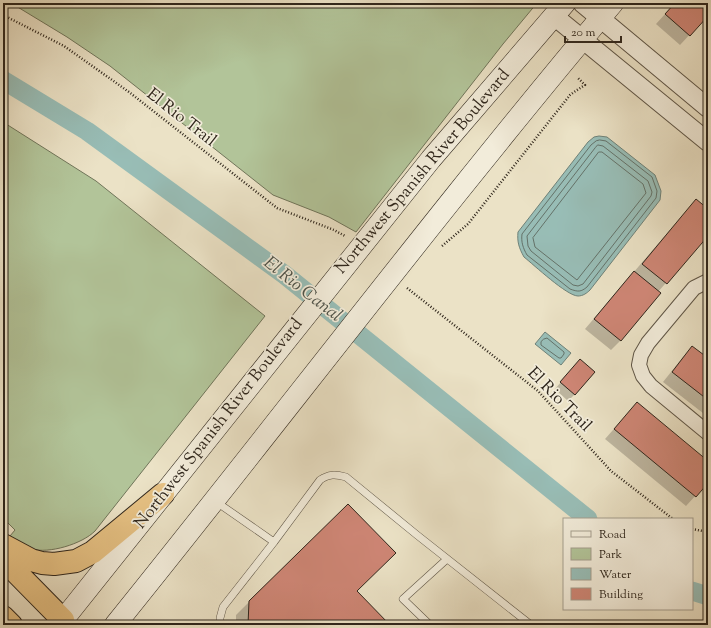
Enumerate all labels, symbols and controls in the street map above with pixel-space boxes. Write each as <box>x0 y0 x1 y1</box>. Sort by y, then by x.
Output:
scale bar <box>565 18 621 44</box>
text: 20 m <box>571 24 596 42</box>
street label: Northwest Spanish River Boulevard <box>330 64 516 280</box>
street label: El Rio Trail <box>141 83 221 153</box>
water label: El Rio Canal <box>257 251 347 329</box>
street label: Northwest Spanish River Boulevard <box>129 313 309 534</box>
street label: El Rio Trail <box>521 362 597 438</box>
legend <box>563 518 693 610</box>
text: Road <box>599 526 626 544</box>
text: Park <box>599 546 622 564</box>
text: Water <box>599 566 632 584</box>
text: Building <box>599 586 643 604</box>

